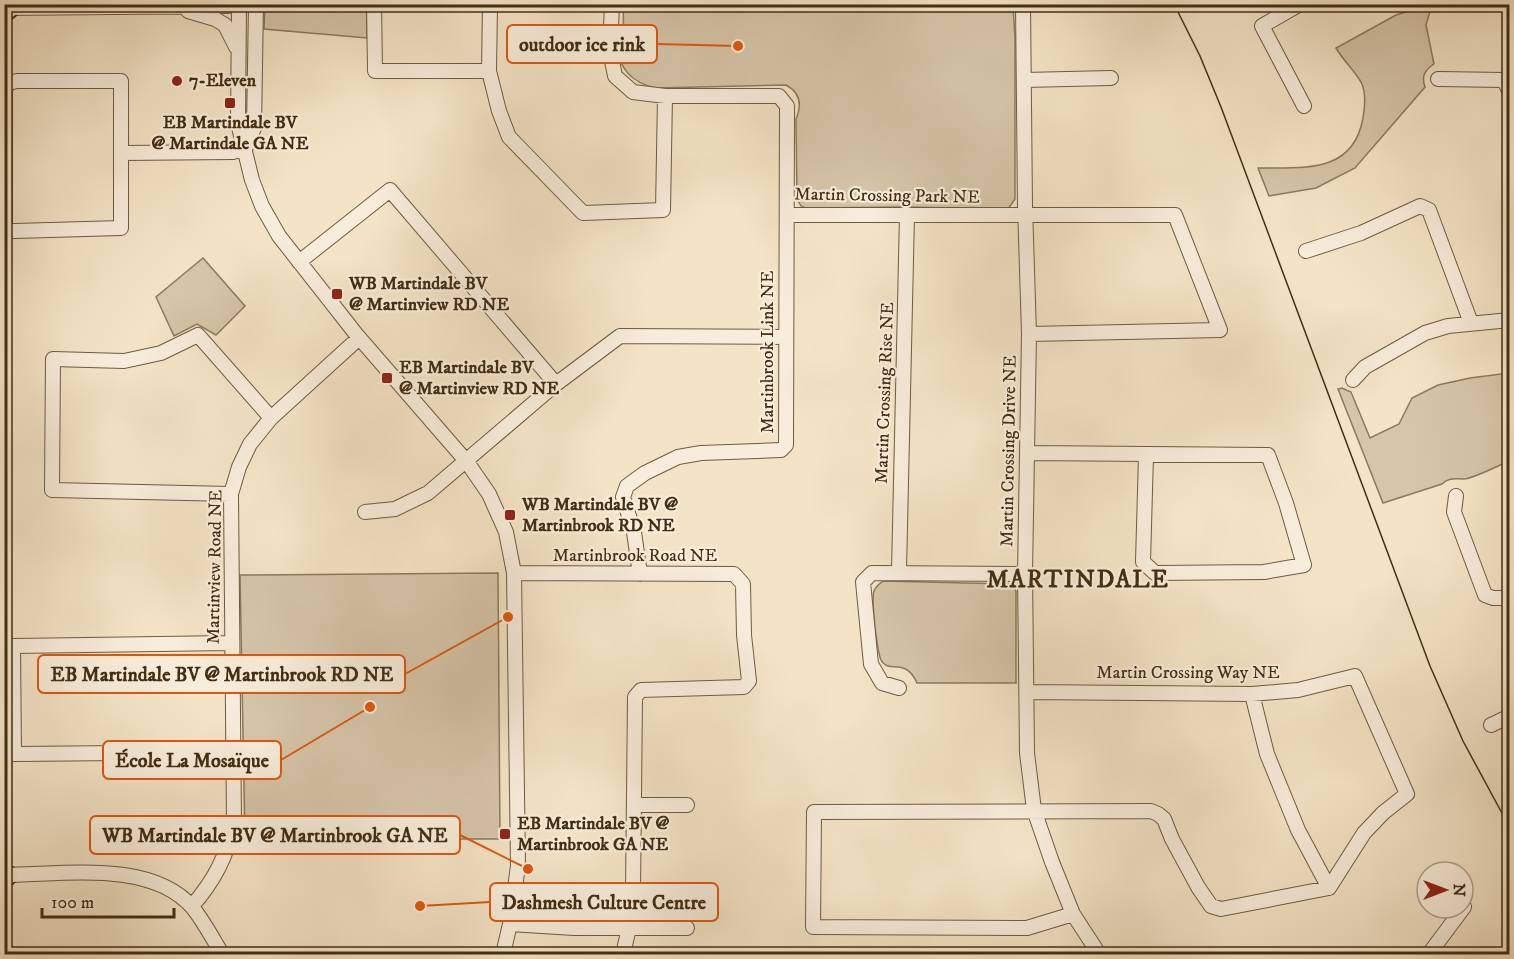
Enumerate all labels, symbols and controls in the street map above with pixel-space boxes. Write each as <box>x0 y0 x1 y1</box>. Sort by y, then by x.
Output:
callout: outdoor ice rink <box>507 25 657 63</box>
text: outdoor ice rink <box>519 33 646 58</box>
place label: 7-Eleven <box>189 70 257 92</box>
marker: 7-Eleven <box>170 74 184 88</box>
marker: EB Martindale BV @ Martindale GA NE <box>223 96 237 110</box>
place label: EB Martindale BV @ Martindale GA NE <box>152 112 309 155</box>
street label: Martin Crossing Park NE <box>794 183 980 209</box>
street label: Martinbrook Link NE <box>757 270 779 434</box>
place label: WB Martindale BV @ Martinview RD NE <box>348 273 509 316</box>
marker: WB Martindale BV @ Martinview RD NE <box>330 287 344 301</box>
street label: Martin Crossing Rise NE <box>871 301 899 484</box>
street label: Martin Crossing Drive NE <box>996 355 1022 547</box>
place label: EB Martindale BV @ Martinview RD NE <box>399 357 559 400</box>
marker: EB Martindale BV @ Martinview RD NE <box>380 371 394 385</box>
street label: Martinview Road NE <box>203 489 227 644</box>
place label: WB Martindale BV @ Martinbrook RD NE <box>521 494 678 537</box>
marker: WB Martindale BV @ Martinbrook RD NE <box>503 508 517 522</box>
street label: Martinbrook Road NE <box>553 545 718 567</box>
district label: MARTINDALE <box>986 565 1170 595</box>
callout: EB Martindale BV @ Martinbrook RD NE <box>38 655 405 693</box>
street label: Martin Crossing Way NE <box>1096 662 1280 684</box>
text: EB Martindale BV @ Martinbrook RD NE <box>51 663 393 688</box>
callout: École La Mosaïque <box>103 741 281 779</box>
text: École La Mosaïque <box>115 748 270 774</box>
place label: EB Martindale BV @ Martinbrook GA NE <box>517 813 669 856</box>
callout: WB Martindale BV @ Martinbrook GA NE <box>90 816 460 854</box>
text: WB Martindale BV @ Martinbrook GA NE <box>101 824 448 849</box>
marker: EB Martindale BV @ Martinbrook GA NE <box>498 827 512 841</box>
north arrow <box>1415 860 1475 920</box>
scale bar <box>42 881 174 919</box>
callout: Dashmesh Culture Centre <box>490 883 718 921</box>
text: N <box>1449 883 1469 897</box>
text: Dashmesh Culture Centre <box>502 891 707 916</box>
text: 100 m <box>51 892 94 914</box>

